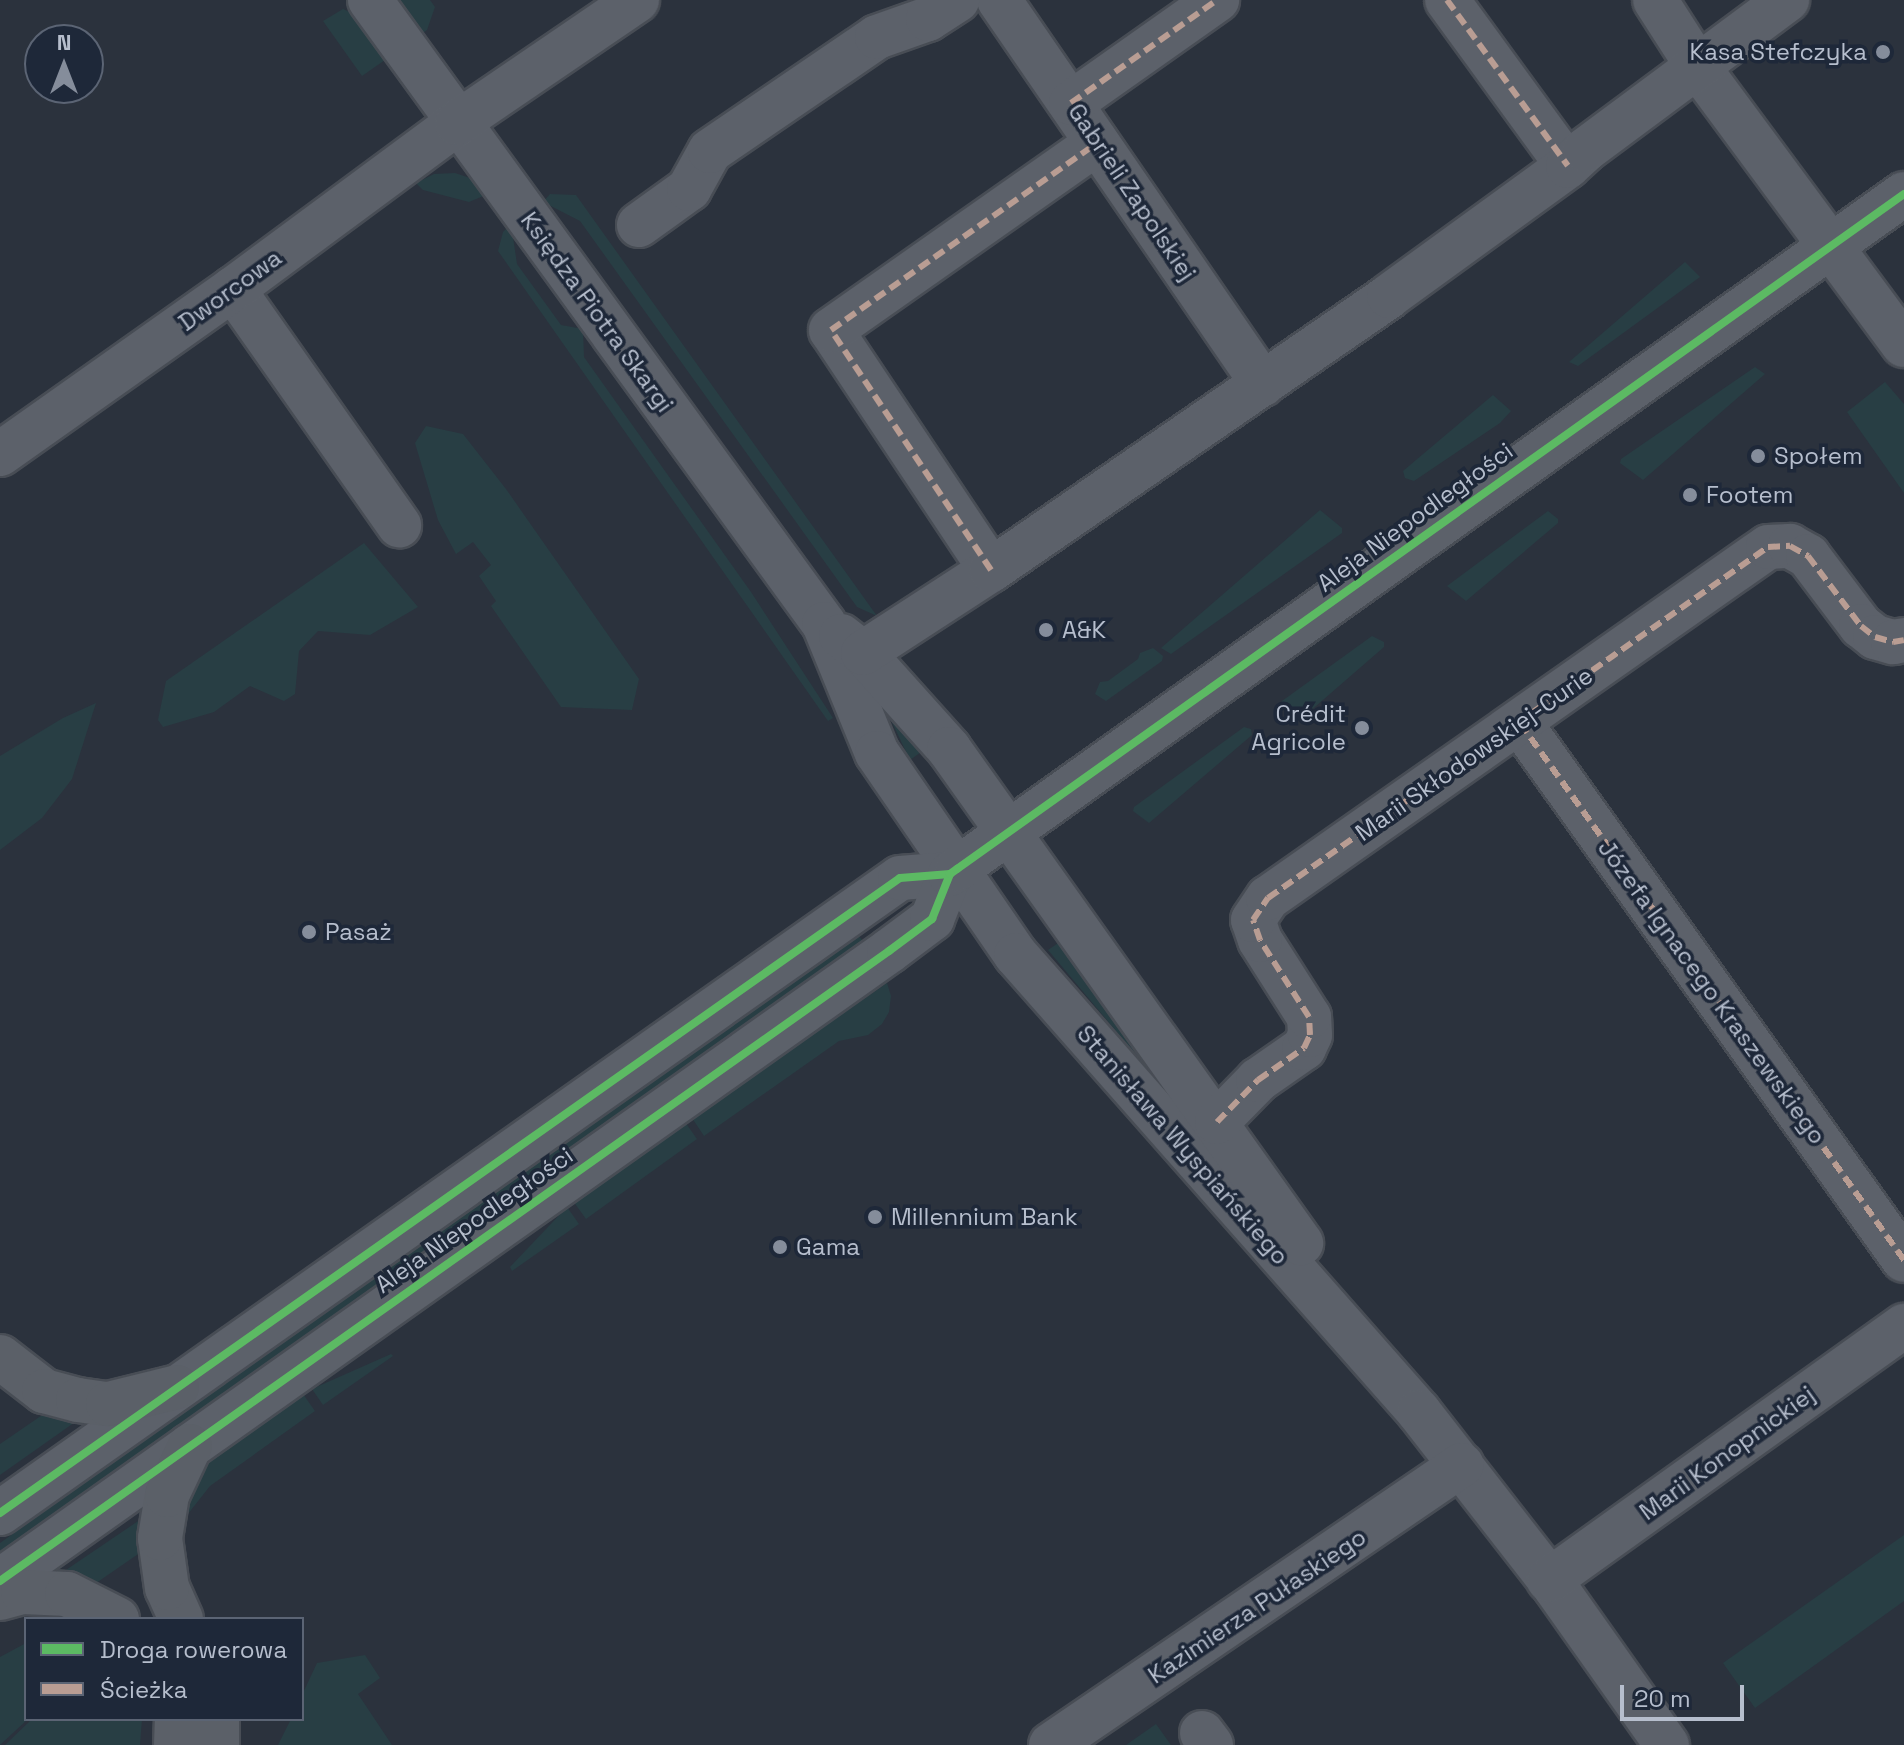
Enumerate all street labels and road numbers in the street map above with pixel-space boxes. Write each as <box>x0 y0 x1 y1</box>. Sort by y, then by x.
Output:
street label: Gabrieli Zapolskiej <box>1062 98 1202 286</box>
street label: Księdza Piotra Skargi <box>515 206 679 418</box>
street label: Dworcowa <box>173 243 287 337</box>
street label: Aleja Niepodległości <box>1312 436 1518 598</box>
street label: Marii Skłodowskiej-Curie <box>1350 661 1598 847</box>
street label: Józefa Ignacego Kraszewskiego <box>1592 834 1832 1150</box>
street label: Stanisława Wyspiańskiego <box>1071 1019 1295 1271</box>
street label: Aleja Niepodległości <box>370 1141 578 1299</box>
street label: Marii Konopnickiej <box>1634 1380 1820 1526</box>
street label: Kazimierza Pułaskiego <box>1143 1522 1371 1690</box>

